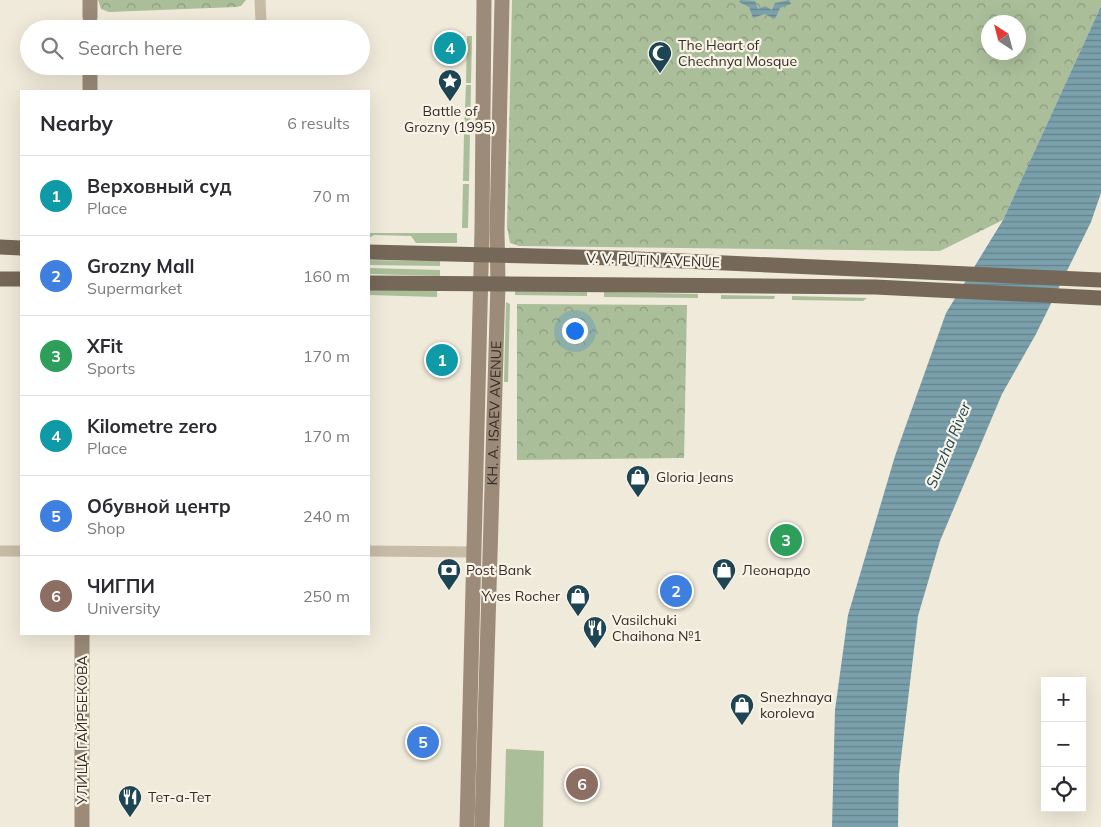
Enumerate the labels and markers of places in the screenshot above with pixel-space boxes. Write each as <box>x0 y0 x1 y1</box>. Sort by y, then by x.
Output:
pin: 4 <box>434 29 466 67</box>
place label: The Heart of Chechnya Mosque <box>678 36 797 70</box>
mosque icon: The Heart of Chechnya Mosque <box>647 40 673 74</box>
place icon: Battle of Grozny (1995) <box>437 68 463 102</box>
place label: Battle of Grozny (1995) <box>404 102 496 136</box>
pin: 1 <box>426 341 458 379</box>
shop icon: Gloria Jeans <box>625 464 651 498</box>
place label: Gloria Jeans <box>656 468 734 486</box>
pin: 3 <box>770 521 802 559</box>
bank icon: Post Bank <box>436 557 462 591</box>
shop icon: Леонардо <box>711 557 737 591</box>
place label: Post Bank <box>466 561 532 579</box>
place label: Леонардо <box>742 561 811 579</box>
pin: 2 <box>660 572 692 610</box>
shop icon: Yves Rocher <box>565 583 591 617</box>
place label: Yves Rocher <box>481 587 561 605</box>
place label: Vasilchuki Chaihona №1 <box>612 611 702 645</box>
restaurant icon: Vasilchuki Chaihona №1 <box>582 615 608 649</box>
place label: Snezhnaya koroleva <box>760 688 832 722</box>
shop icon: Snezhnaya koroleva <box>729 692 755 726</box>
pin: 5 <box>407 723 439 761</box>
pin: 6 <box>566 765 598 803</box>
restaurant icon: Тет-а-Тет <box>117 784 143 818</box>
place label: Тет-а-Тет <box>148 788 212 806</box>

